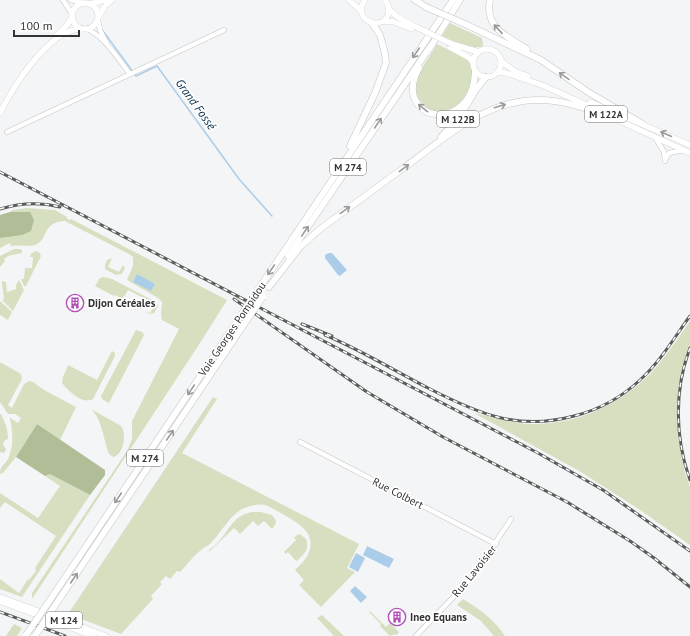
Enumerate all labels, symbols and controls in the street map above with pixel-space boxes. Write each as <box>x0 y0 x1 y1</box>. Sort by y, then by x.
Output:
scale bar <box>14 12 79 38</box>
text: 100 m <box>20 18 53 33</box>
one-way arrow <box>493 24 503 34</box>
one-way arrow <box>412 48 420 59</box>
one-way arrow <box>559 72 570 80</box>
water label: Grand Fossé <box>172 76 220 133</box>
one-way arrow <box>494 102 507 109</box>
one-way arrow <box>418 104 429 112</box>
road number: M 122A <box>585 106 627 122</box>
road number: M 122B <box>437 111 479 127</box>
one-way arrow <box>374 118 382 129</box>
one-way arrow <box>660 130 672 137</box>
road number: M 274 <box>330 159 366 175</box>
one-way arrow <box>398 164 409 172</box>
one-way arrow <box>340 206 351 214</box>
one-way arrow <box>301 226 309 237</box>
one-way arrow <box>267 264 275 275</box>
street label: Voie Georges Pompidou <box>195 279 269 380</box>
building icon: Dijon Céréales <box>65 293 85 313</box>
place label: Dijon Céréales <box>88 296 156 310</box>
one-way arrow <box>187 384 195 395</box>
one-way arrow <box>166 430 174 441</box>
road number: M 274 <box>127 450 163 466</box>
street label: Rue Colbert <box>370 474 426 512</box>
one-way arrow <box>114 492 122 504</box>
street label: Rue Lavoisier <box>449 542 499 600</box>
one-way arrow <box>70 573 78 584</box>
building icon: Ineo Equans <box>387 607 407 627</box>
place label: Ineo Equans <box>410 610 467 624</box>
road number: M 124 <box>46 612 82 628</box>

